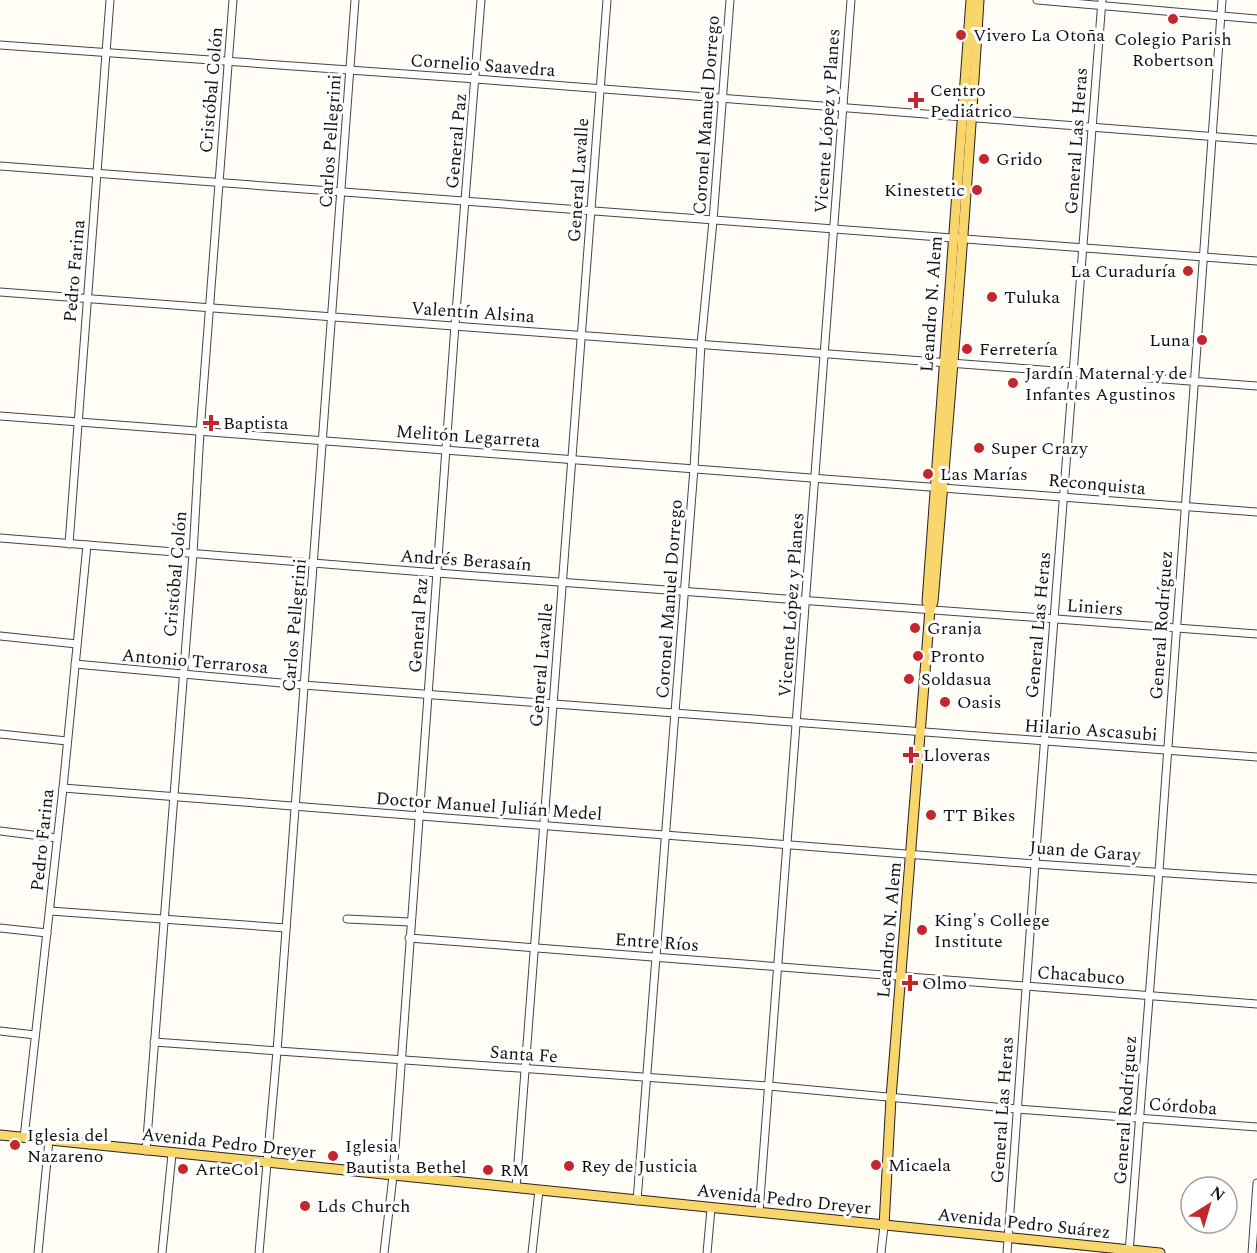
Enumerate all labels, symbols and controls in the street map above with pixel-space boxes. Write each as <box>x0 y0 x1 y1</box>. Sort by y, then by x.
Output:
marker: Colegio Parish Robertson <box>1166 12 1180 26</box>
street label: Coronel Manuel Dorrego <box>686 14 727 216</box>
place label: Vivero La Otoña <box>973 22 1105 49</box>
street label: Cristóbal Colón <box>193 26 230 154</box>
place label: Colegio Parish Robertson <box>1114 26 1232 74</box>
street label: Vicente López y Planes <box>808 28 847 214</box>
marker: Vivero La Otoña <box>954 28 968 42</box>
street label: Cornelio Saavedra <box>410 47 557 84</box>
street label: General Las Heras <box>1058 67 1095 215</box>
street label: Carlos Pellegrini <box>312 73 349 209</box>
place label: Centro Pediátrico <box>930 77 1012 125</box>
marker: Centro Pediátrico <box>907 91 925 109</box>
street label: General Paz <box>439 92 474 190</box>
street label: General Lavalle <box>561 117 596 243</box>
place label: Grido <box>996 146 1042 173</box>
marker: Grido <box>977 152 991 166</box>
place label: Kinestetic <box>884 177 965 204</box>
marker: Kinestetic <box>970 183 984 197</box>
street label: Pedro Farina <box>57 219 92 323</box>
street label: Leandro N. Alem <box>913 235 950 373</box>
place label: La Curaduría <box>1070 258 1176 285</box>
marker: La Curaduría <box>1181 264 1195 278</box>
place label: Tuluka <box>1004 284 1060 311</box>
marker: Tuluka <box>985 290 999 304</box>
street label: Valentín Alsina <box>410 295 536 330</box>
place label: Luna <box>1149 327 1190 354</box>
marker: Luna <box>1195 333 1209 347</box>
place label: Ferretería <box>979 336 1058 363</box>
marker: Ferretería <box>960 342 974 356</box>
place label: Jardín Maternal y de Infantes Agustinos <box>1025 360 1187 408</box>
marker: Jardín Maternal y de Infantes Agustinos <box>1006 376 1020 390</box>
place label: Baptista <box>223 410 289 437</box>
marker: Baptista <box>204 416 218 430</box>
street label: Melitón Legarreta <box>395 418 541 455</box>
place label: Super Crazy <box>991 435 1089 462</box>
marker: Super Crazy <box>972 441 986 455</box>
place label: Las Marías <box>940 461 1028 488</box>
marker: Las Marías <box>921 467 935 481</box>
street label: Reconquista <box>1047 467 1147 502</box>
street label: Coronel Manuel Dorrego <box>649 498 690 700</box>
street label: Cristóbal Colón <box>157 510 194 638</box>
street label: Vicente López y Planes <box>772 512 811 698</box>
street label: Andrés Berasaín <box>399 542 533 579</box>
street label: General Rodríguez <box>1143 550 1180 701</box>
street label: General Las Heras <box>1019 551 1058 700</box>
street label: Carlos Pellegrini <box>275 557 314 693</box>
street label: General Paz <box>402 576 435 674</box>
street label: Liniers <box>1066 592 1124 623</box>
street label: General Lavalle <box>523 602 560 728</box>
place label: Granja <box>927 615 982 642</box>
marker: Granja <box>908 621 922 635</box>
street label: Antonio Terrarosa <box>121 642 270 681</box>
place label: Pronto <box>930 643 985 670</box>
marker: Pronto <box>911 649 925 663</box>
place label: Soldasua <box>921 666 992 693</box>
marker: Soldasua <box>902 672 916 686</box>
place label: Oasis <box>957 689 1002 716</box>
marker: Oasis <box>938 695 952 709</box>
street label: Hilario Ascasubi <box>1023 712 1158 749</box>
place label: Lloveras <box>923 742 991 769</box>
marker: Lloveras <box>904 748 918 762</box>
street label: Doctor Manuel Julián Medel <box>375 785 603 828</box>
street label: Pedro Farina <box>24 787 61 893</box>
place label: TT Bikes <box>943 802 1016 829</box>
marker: TT Bikes <box>924 808 938 822</box>
street label: Juan de Garay <box>1029 834 1143 869</box>
street label: Leandro N. Alem <box>870 861 909 999</box>
place label: King's College Institute <box>934 907 1050 955</box>
marker: King's College Institute <box>915 923 929 937</box>
street label: Entre Ríos <box>614 926 700 959</box>
street label: Chacabuco <box>1036 959 1126 992</box>
place label: Olmo <box>922 970 967 997</box>
marker: Olmo <box>903 976 917 990</box>
street label: General Rodríguez <box>1107 1035 1144 1186</box>
street label: General Las Heras <box>984 1036 1021 1184</box>
street label: Santa Fe <box>489 1039 559 1070</box>
street label: Córdoba <box>1148 1091 1218 1122</box>
street label: Avenida Pedro Dreyer <box>140 1121 317 1166</box>
place label: Iglesia del Nazareno <box>27 1122 108 1170</box>
place label: Iglesia Bautista Bethel <box>345 1133 467 1181</box>
marker: Iglesia del Nazareno <box>8 1138 22 1152</box>
marker: Iglesia Bautista Bethel <box>326 1149 340 1163</box>
place label: Micaela <box>888 1152 951 1179</box>
place label: Rey de Justicia <box>581 1153 698 1180</box>
place label: ArteCol <box>195 1156 259 1183</box>
place label: RM <box>500 1157 529 1184</box>
marker: Micaela <box>869 1158 883 1172</box>
marker: Rey de Justicia <box>562 1159 576 1173</box>
marker: ArteCol <box>176 1162 190 1176</box>
marker: RM <box>481 1163 495 1177</box>
north arrow <box>1179 1175 1239 1235</box>
street label: Avenida Pedro Dreyer <box>695 1177 872 1222</box>
text: N <box>1205 1180 1230 1207</box>
place label: Lds Church <box>317 1193 411 1220</box>
marker: Lds Church <box>298 1199 312 1213</box>
street label: Avenida Pedro Suárez <box>936 1201 1112 1246</box>

